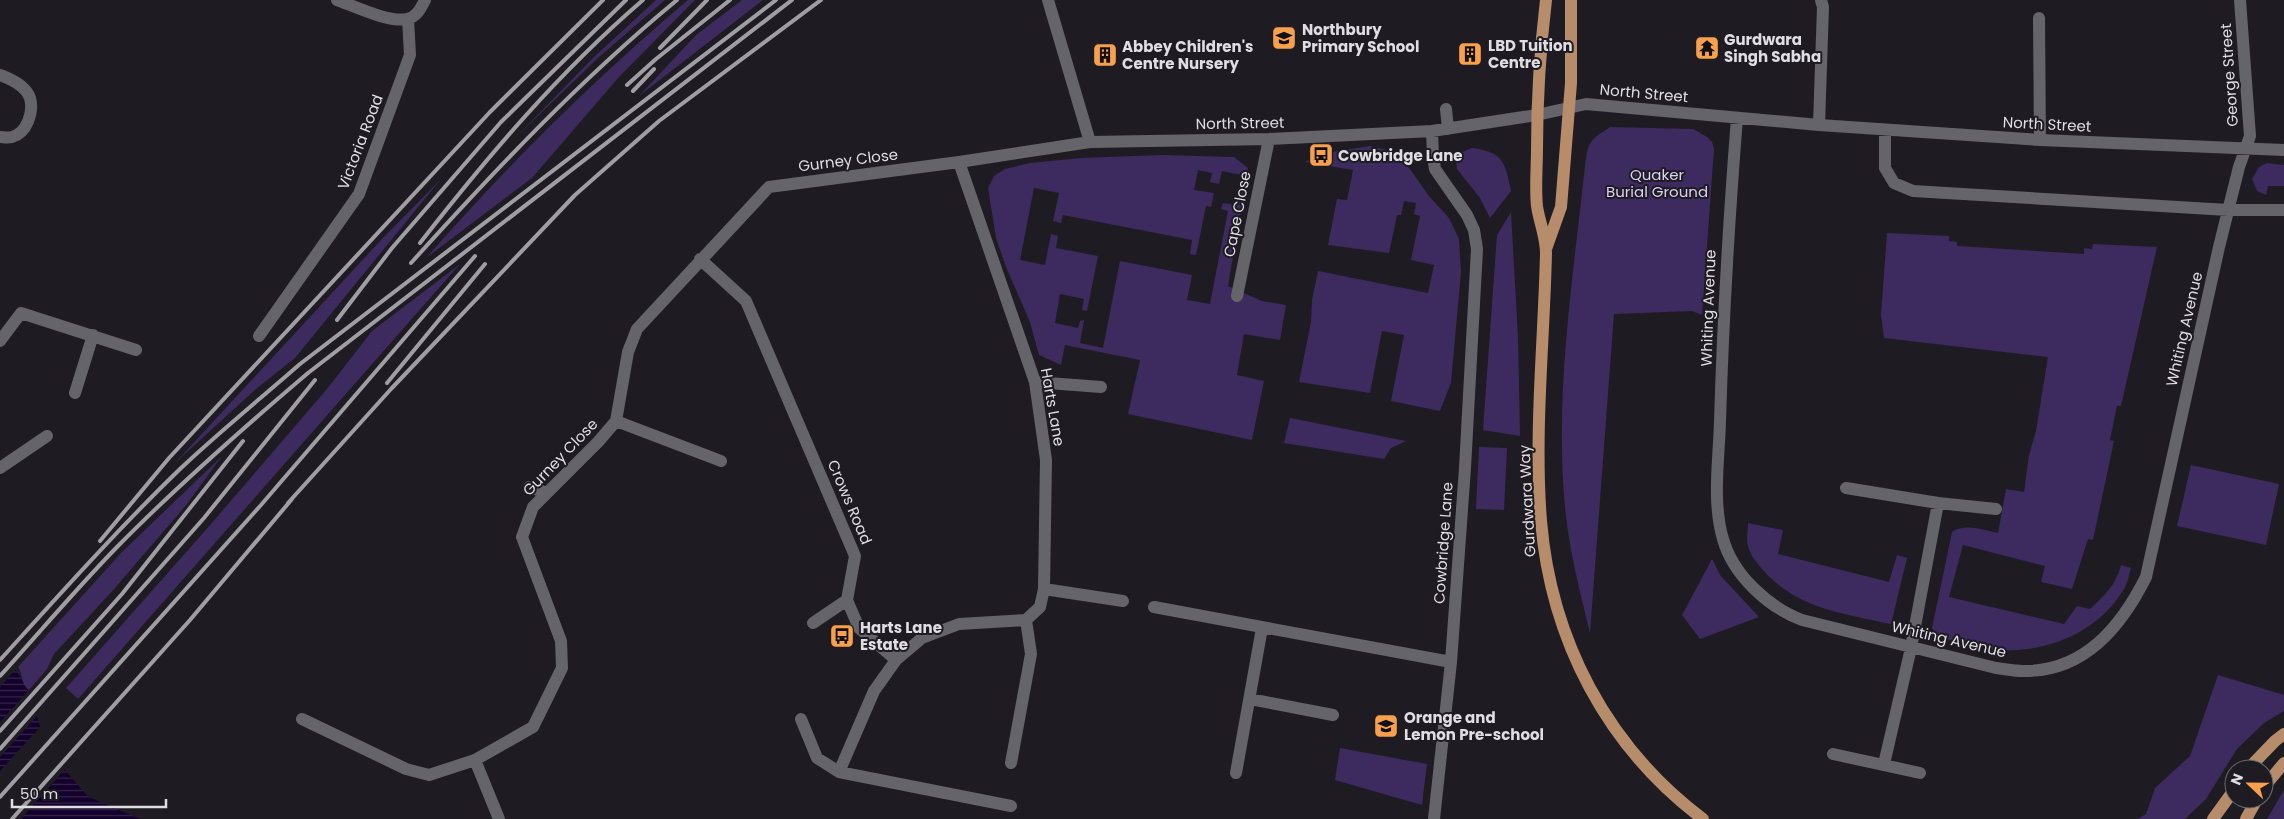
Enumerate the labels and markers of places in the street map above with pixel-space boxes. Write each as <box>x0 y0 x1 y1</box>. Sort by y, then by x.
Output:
place label: Northbury Primary School <box>1302 19 1419 57</box>
school or university icon: Northbury Primary School <box>1271 25 1297 51</box>
place label: Gurdwara Singh Sabha <box>1724 29 1821 67</box>
place label: LBD Tuition Centre <box>1488 35 1573 73</box>
temple icon: Gurdwara Singh Sabha <box>1694 35 1720 61</box>
place label: Abbey Children's Centre Nursery <box>1122 36 1253 74</box>
building icon: LBD Tuition Centre <box>1457 41 1483 67</box>
building icon: Abbey Children's Centre Nursery <box>1092 42 1118 68</box>
bus stop icon: Cowbridge Lane <box>1308 142 1334 168</box>
place label: Cowbridge Lane <box>1338 145 1463 166</box>
place label: Harts Lane Estate <box>860 617 942 655</box>
bus stop icon: Harts Lane Estate <box>829 623 855 649</box>
place label: Orange and Lemon Pre-school <box>1404 707 1544 745</box>
school or university icon: Orange and Lemon Pre-school <box>1373 713 1399 739</box>

